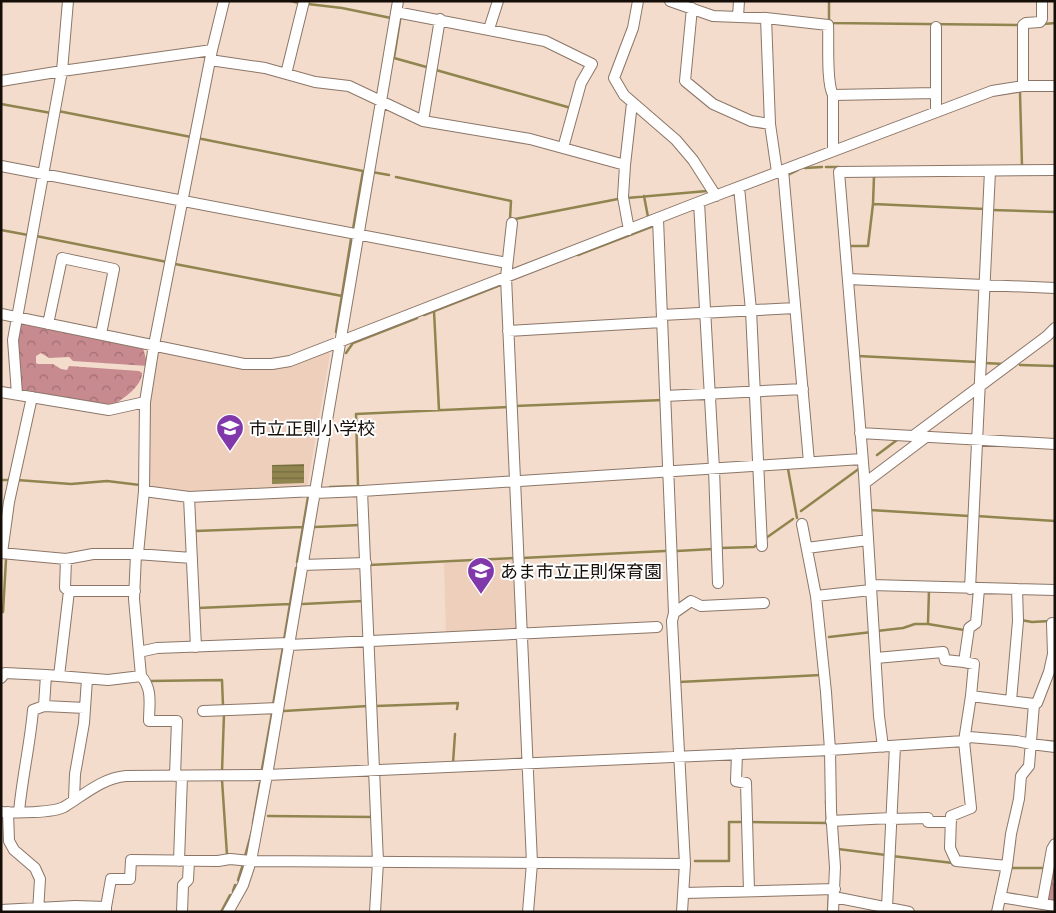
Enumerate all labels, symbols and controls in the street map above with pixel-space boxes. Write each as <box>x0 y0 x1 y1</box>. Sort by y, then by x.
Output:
school or university icon: 市立正則小学校 <box>215 413 245 452</box>
place label: 市立正則小学校 <box>249 416 375 440</box>
school or university icon: あま市立正則保育園 <box>466 556 496 595</box>
place label: あま市立正則保育園 <box>500 559 662 583</box>

